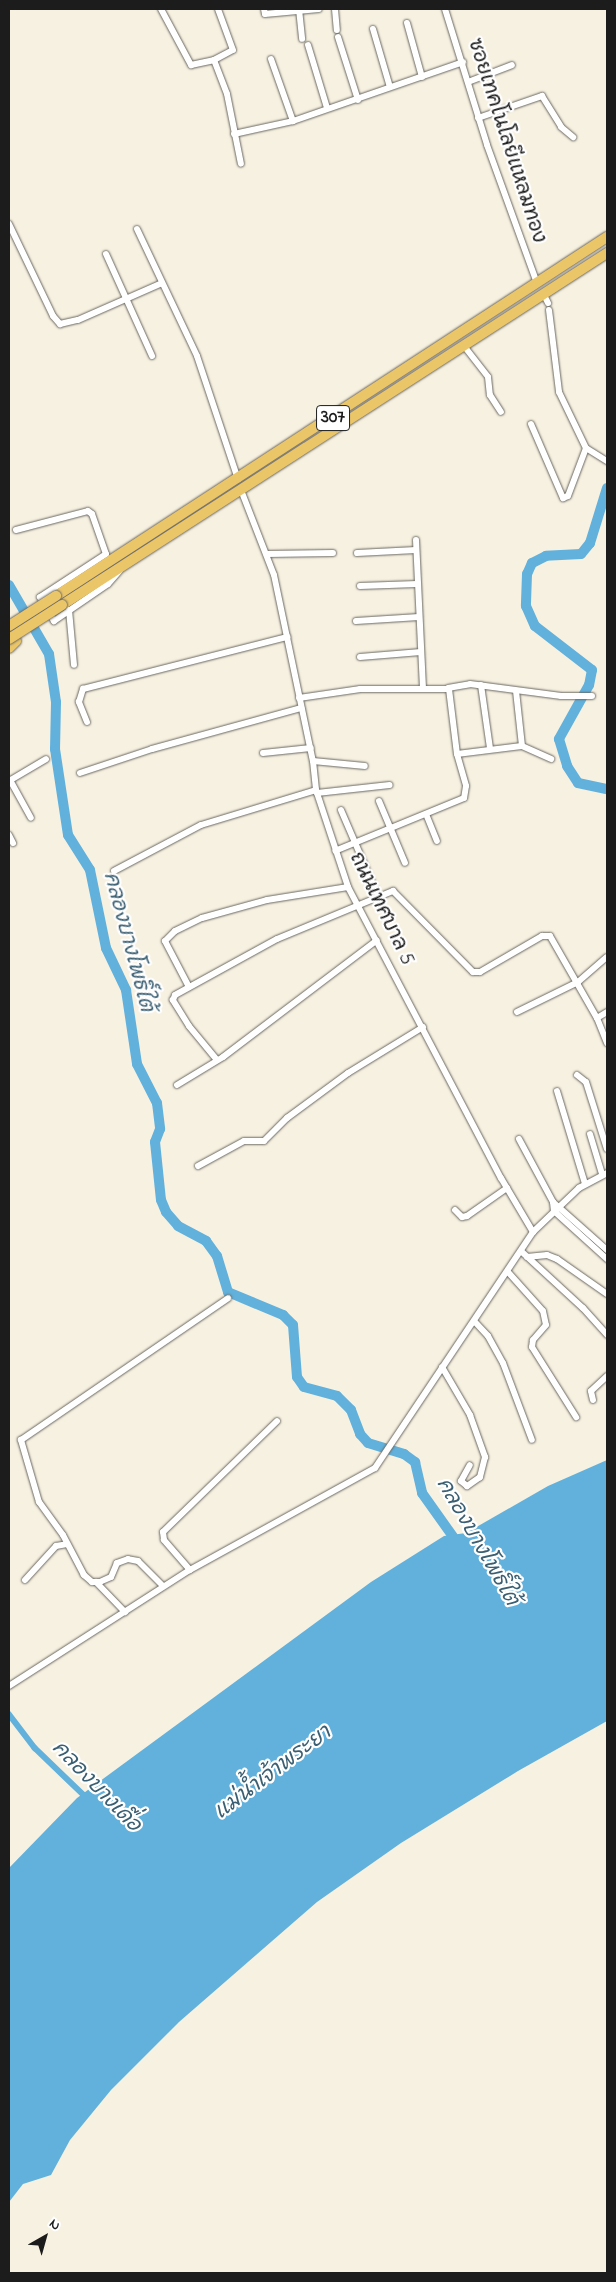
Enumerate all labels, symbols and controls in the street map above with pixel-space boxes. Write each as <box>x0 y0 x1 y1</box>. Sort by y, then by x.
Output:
street label: ซอยเทคโนโลยีแหลมทอง <box>462 36 550 246</box>
road number: 307 <box>316 402 350 434</box>
street label: ถนนเทศบาล 5 <box>343 849 419 969</box>
water label: คลองบางโพธิ์ใต้ <box>97 870 159 1014</box>
water label: คลองบางโพธิ์ใต้ <box>430 1474 524 1610</box>
water label: แม่น้ำเจ้าพระยา <box>210 1721 336 1825</box>
water label: คลองบางเดื่อ <box>46 1736 146 1838</box>
north arrow <box>20 2212 70 2262</box>
text: N <box>44 2214 65 2236</box>

